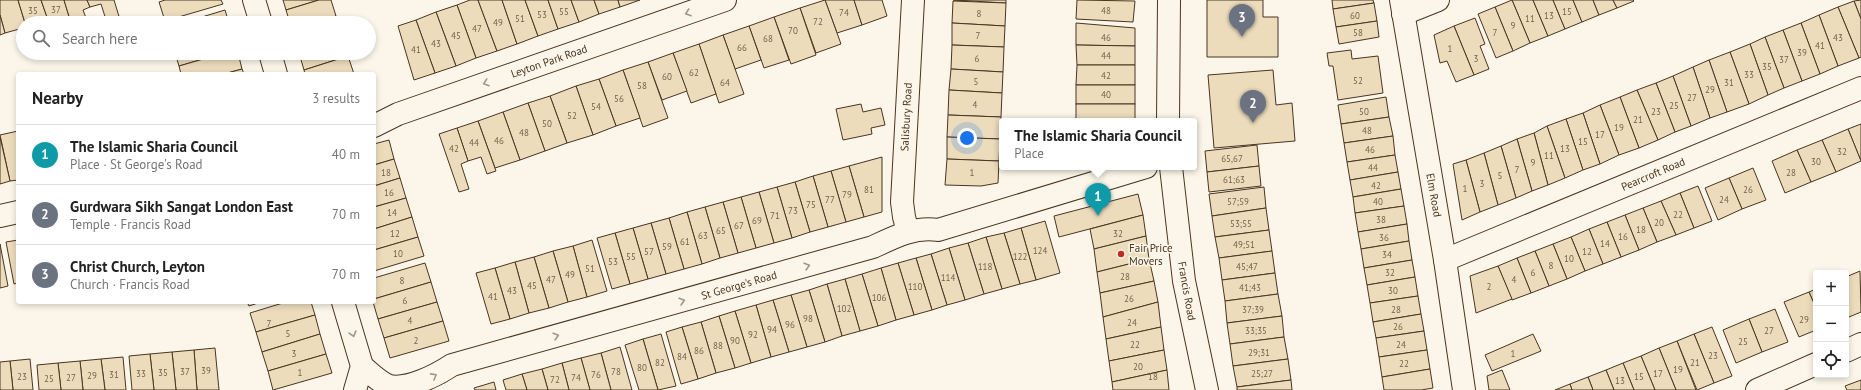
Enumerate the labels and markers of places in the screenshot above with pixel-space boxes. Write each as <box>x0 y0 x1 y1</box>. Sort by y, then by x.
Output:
pin: 3 <box>1229 4 1255 37</box>
pin: 2 <box>1240 90 1266 123</box>
pin: 1 <box>1085 183 1111 216</box>
place label: Fair Price Movers <box>1129 241 1173 268</box>
marker: Fair Price Movers <box>1116 249 1126 259</box>

